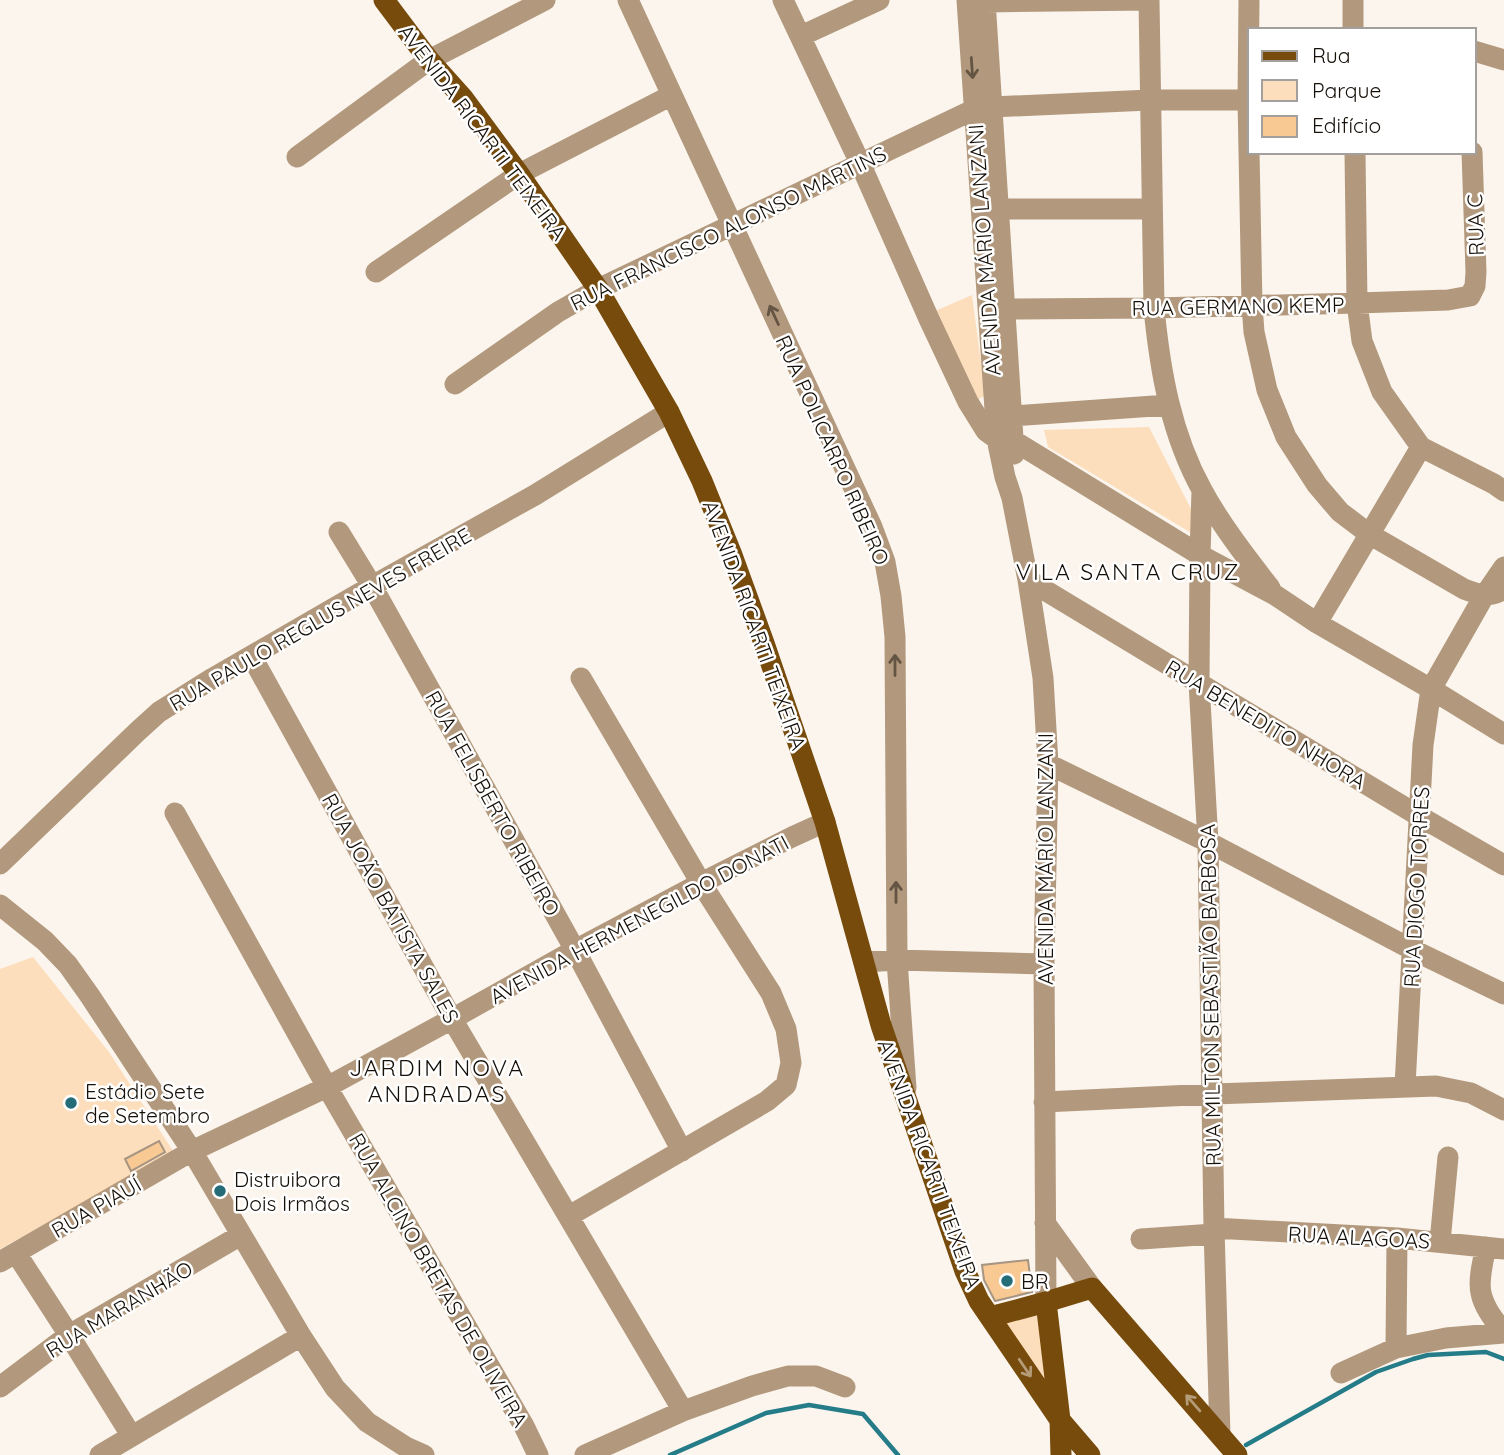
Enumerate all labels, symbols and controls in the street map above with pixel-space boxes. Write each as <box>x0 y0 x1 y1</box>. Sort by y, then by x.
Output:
street label: AVENIDA RICARTI TEIXEIRA <box>393 19 573 245</box>
legend <box>1248 28 1476 154</box>
text: Rua <box>1312 42 1351 68</box>
one-way arrow <box>966 56 979 79</box>
text: Parque <box>1312 77 1381 103</box>
text: Edifício <box>1312 112 1381 138</box>
street label: AVENIDA MÁRIO LANZANI <box>962 123 1006 377</box>
street label: RUA FRANCISCO ALONSO MARTINS <box>566 140 890 316</box>
street label: RUA C <box>1461 193 1489 256</box>
street label: RUA GERMANO KEMP <box>1131 291 1345 321</box>
one-way arrow <box>766 305 780 326</box>
street label: RUA POLICARPO RIBEIRO <box>771 331 895 569</box>
street label: AVENIDA RICARTI TEIXEIRA <box>698 497 812 753</box>
street label: RUA PAULO REGLUS NEVES FREIRE <box>164 522 476 716</box>
district label: VILA SANTA CRUZ <box>1016 557 1240 586</box>
one-way arrow <box>888 653 902 676</box>
street label: RUA BENEDITO NHORA <box>1161 654 1371 794</box>
street label: RUA FELISBERTO RIBEIRO <box>420 686 566 920</box>
street label: AVENIDA MÁRIO LANZANI <box>1032 733 1058 985</box>
street label: RUA DIOGO TORRES <box>1398 786 1434 988</box>
street label: RUA JOÃO BATISTA SALES <box>317 789 465 1027</box>
street label: RUA MILTON SEBASTIÃO BARBOSA <box>1194 824 1226 1166</box>
street label: AVENIDA HERMENEGILDO DONATI <box>485 829 793 1009</box>
one-way arrow <box>890 881 903 904</box>
street label: AVENIDA RICARTI TEIXEIRA <box>873 1036 987 1292</box>
district label: JARDIM NOVA ANDRADAS <box>349 1053 525 1108</box>
place label: Estádio Sete de Setembro <box>85 1078 210 1128</box>
marker: Estádio Sete de Setembro <box>63 1095 79 1111</box>
street label: RUA ALCINO BRETAS DE OLIVEIRA <box>344 1128 534 1432</box>
place label: Distruibora Dois Irmãos <box>234 1166 350 1216</box>
street label: RUA PIAUÍ <box>46 1171 146 1243</box>
marker: Distruibora Dois Irmãos <box>212 1183 228 1199</box>
street label: RUA ALAGOAS <box>1287 1220 1431 1254</box>
street label: RUA MARANHÃO <box>41 1255 197 1363</box>
place label: BR <box>1021 1268 1049 1294</box>
marker: BR <box>999 1273 1015 1289</box>
one-way arrow <box>1018 1358 1032 1377</box>
one-way arrow <box>1185 1395 1201 1413</box>

